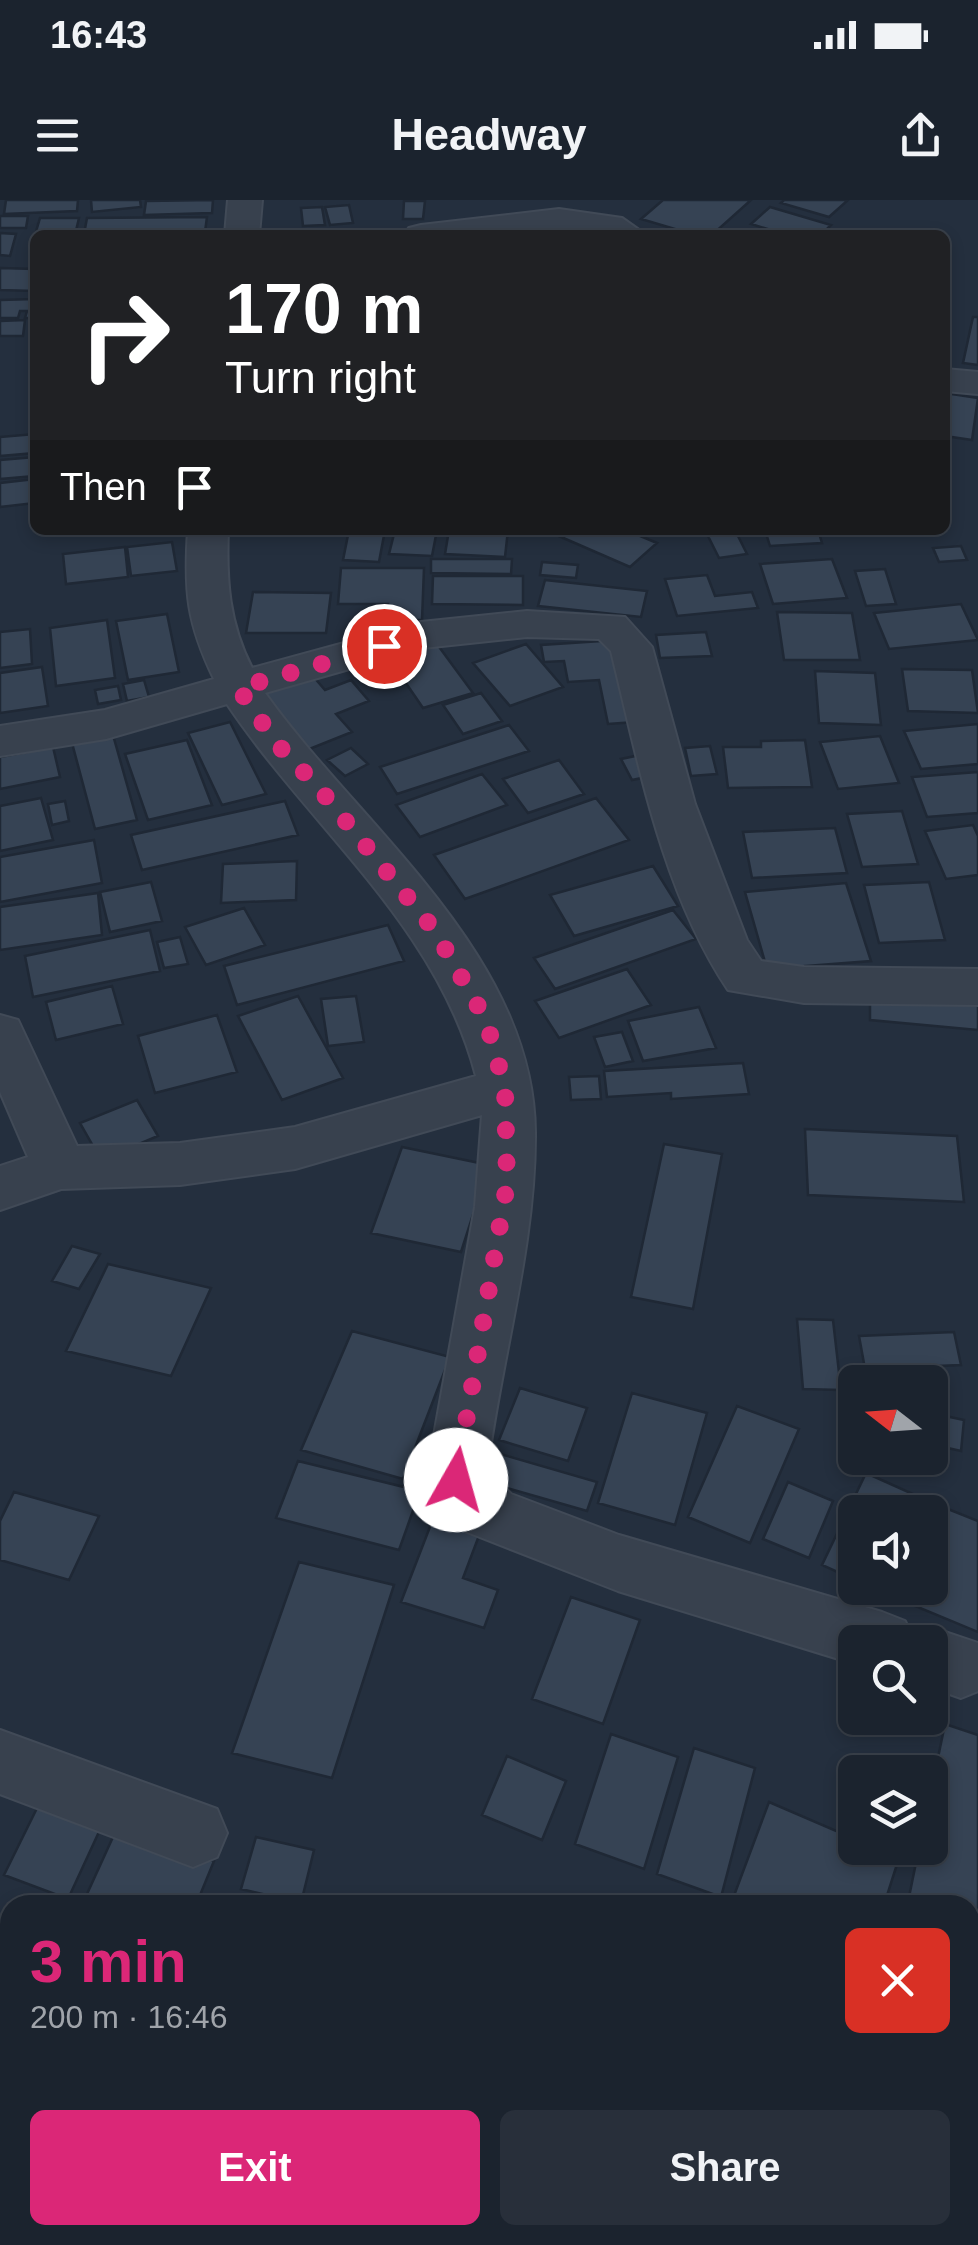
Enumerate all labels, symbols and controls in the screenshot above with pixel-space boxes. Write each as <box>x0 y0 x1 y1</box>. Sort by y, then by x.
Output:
text: 16:43 <box>50 14 147 56</box>
icon: menu <box>30 108 85 163</box>
icon: share <box>893 108 948 163</box>
text: Headway <box>391 109 587 160</box>
icon: right <box>60 270 190 400</box>
text: 170 m <box>225 270 423 348</box>
text: Turn right <box>225 352 416 403</box>
icon: arrive <box>167 460 222 515</box>
text: Then <box>60 466 147 508</box>
pin <box>342 604 427 689</box>
icon: arrive <box>357 619 412 674</box>
north arrow <box>838 1365 948 1475</box>
map controls <box>838 1365 948 1865</box>
position arrow <box>404 1428 508 1532</box>
button: sound <box>838 1495 948 1605</box>
button: search <box>838 1625 948 1735</box>
button: layers <box>838 1755 948 1865</box>
text: 3 min <box>30 1928 187 1995</box>
button: close <box>845 1928 950 2033</box>
text: 200 m · 16:46 <box>30 1999 227 2035</box>
button: Exit <box>30 2110 480 2225</box>
button: Share <box>500 2110 950 2225</box>

